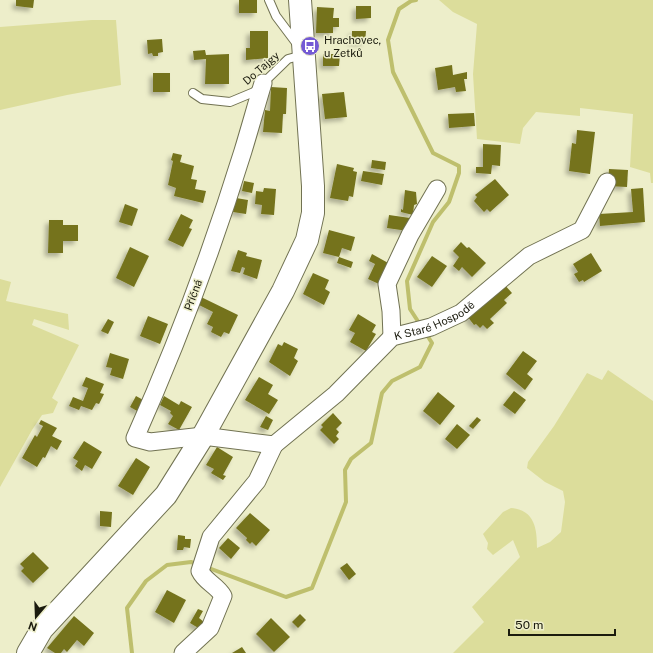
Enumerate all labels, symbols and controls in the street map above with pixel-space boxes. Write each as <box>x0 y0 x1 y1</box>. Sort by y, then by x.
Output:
place label: Hrachovec, u Zetků <box>324 34 381 59</box>
bus stop icon: Hrachovec, u Zetků <box>299 35 321 57</box>
street label: Do Tajgy <box>240 49 282 87</box>
street label: Příčná <box>182 278 204 312</box>
street label: K Staré Hospodě <box>393 298 477 342</box>
north arrow <box>16 597 56 637</box>
scale bar <box>509 611 615 637</box>
text: 50 m <box>515 618 543 632</box>
text: N <box>27 619 39 634</box>

